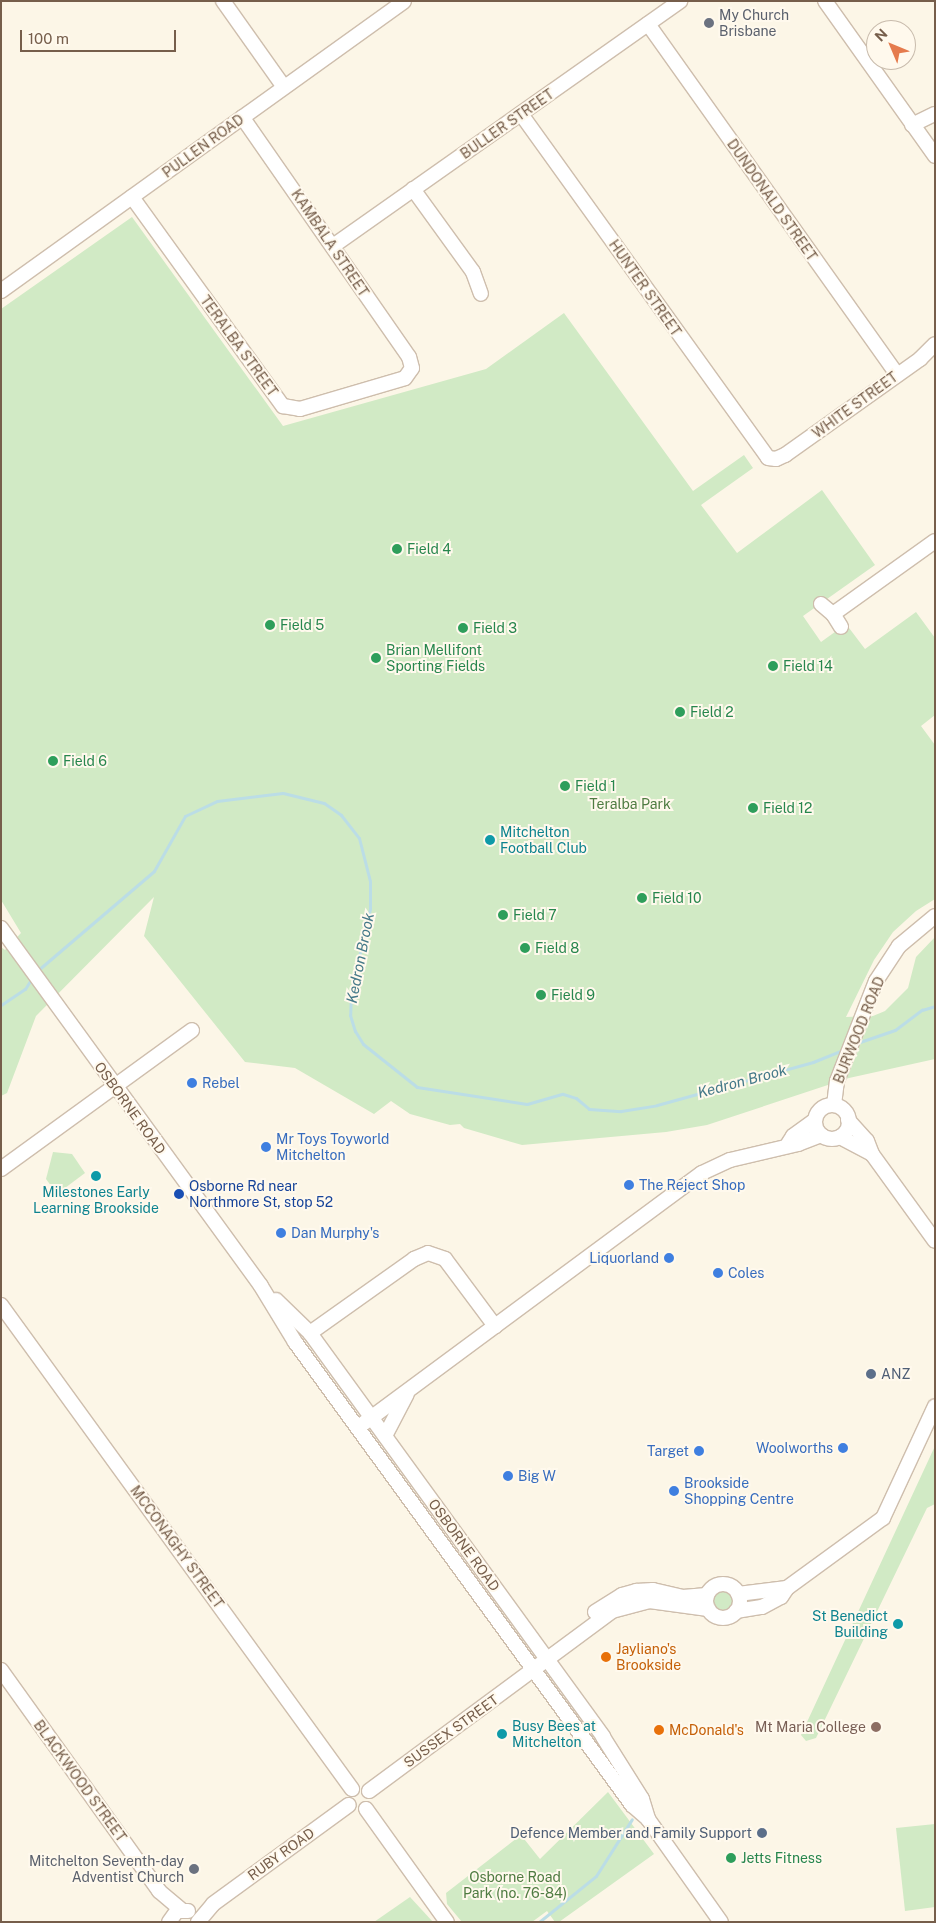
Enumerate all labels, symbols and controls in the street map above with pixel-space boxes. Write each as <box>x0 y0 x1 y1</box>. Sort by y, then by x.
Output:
place label: My Church Brisbane <box>719 7 789 40</box>
marker: My Church Brisbane <box>703 17 715 29</box>
scale bar <box>22 20 179 52</box>
north arrow <box>866 20 916 70</box>
text: N <box>872 26 891 45</box>
text: 100 m <box>28 30 69 47</box>
street label: BULLER STREET <box>457 86 557 162</box>
street label: PULLEN ROAD <box>159 111 247 181</box>
street label: DUNDONALD STREET <box>724 136 820 264</box>
street label: KAMBALA STREET <box>288 186 372 300</box>
street label: HUNTER STREET <box>605 237 685 339</box>
street label: TERALBA STREET <box>197 292 281 400</box>
street label: WHITE STREET <box>809 368 901 442</box>
place label: Field 4 <box>407 541 451 557</box>
marker: Field 4 <box>391 543 403 555</box>
place label: Field 5 <box>280 617 324 633</box>
marker: Field 5 <box>264 619 276 631</box>
place label: Field 3 <box>473 620 517 636</box>
marker: Field 3 <box>457 622 469 634</box>
place label: Brian Mellifont Sporting Fields <box>386 642 485 674</box>
marker: Brian Mellifont Sporting Fields <box>370 652 382 664</box>
place label: Field 14 <box>783 658 833 674</box>
marker: Field 14 <box>767 660 779 672</box>
place label: Field 2 <box>690 704 734 720</box>
marker: Field 2 <box>674 706 686 718</box>
place label: Field 6 <box>63 753 107 769</box>
marker: Field 6 <box>47 755 59 767</box>
place label: Field 1 <box>575 778 616 794</box>
marker: Field 1 <box>559 780 571 792</box>
park label: Teralba Park <box>589 796 671 812</box>
place label: Field 12 <box>763 800 812 816</box>
marker: Field 12 <box>747 802 759 814</box>
place label: Mitchelton Football Club <box>500 824 587 856</box>
marker: Mitchelton Football Club <box>484 834 496 846</box>
place label: Field 10 <box>652 890 702 906</box>
marker: Field 10 <box>636 892 648 904</box>
place label: Field 7 <box>513 907 557 923</box>
marker: Field 7 <box>497 909 509 921</box>
water label: Kedron Brook <box>342 911 378 1005</box>
place label: Field 8 <box>535 940 579 956</box>
marker: Field 8 <box>519 942 531 954</box>
street label: BURWOOD ROAD <box>830 974 888 1086</box>
place label: Field 9 <box>551 987 595 1003</box>
marker: Field 9 <box>535 989 547 1001</box>
street label: OSBORNE ROAD <box>91 1059 169 1157</box>
water label: Kedron Brook <box>695 1060 789 1102</box>
place label: Rebel <box>202 1075 240 1091</box>
marker: Rebel <box>186 1077 198 1089</box>
place label: Mr Toys Toyworld Mitchelton <box>276 1131 389 1164</box>
marker: Mr Toys Toyworld Mitchelton <box>260 1141 272 1153</box>
marker: Milestones Early Learning Brookside <box>90 1170 102 1182</box>
place label: The Reject Shop <box>639 1177 745 1193</box>
place label: Osborne Rd near Northmore St, stop 52 <box>189 1178 333 1210</box>
marker: The Reject Shop <box>623 1179 635 1191</box>
place label: Milestones Early Learning Brookside <box>33 1184 159 1216</box>
marker: Osborne Rd near Northmore St, stop 52 <box>173 1188 185 1200</box>
place label: Dan Murphy's <box>291 1225 379 1241</box>
marker: Dan Murphy's <box>275 1227 287 1239</box>
place label: Liquorland <box>589 1250 659 1266</box>
marker: Liquorland <box>663 1252 675 1264</box>
place label: Coles <box>728 1265 764 1281</box>
marker: Coles <box>712 1267 724 1279</box>
place label: ANZ <box>881 1366 910 1382</box>
marker: ANZ <box>865 1368 877 1380</box>
place label: Woolworths <box>756 1440 833 1456</box>
marker: Woolworths <box>837 1442 849 1454</box>
place label: Target <box>647 1443 689 1459</box>
marker: Target <box>693 1445 705 1457</box>
place label: Big W <box>518 1468 556 1484</box>
marker: Big W <box>502 1470 514 1482</box>
place label: Brookside Shopping Centre <box>684 1475 794 1508</box>
street label: MCCONAGHY STREET <box>127 1482 227 1612</box>
marker: Brookside Shopping Centre <box>668 1485 680 1497</box>
street label: OSBORNE ROAD <box>425 1496 503 1594</box>
place label: St Benedict Building <box>812 1608 888 1640</box>
marker: St Benedict Building <box>892 1618 904 1630</box>
place label: Jayliano's Brookside <box>616 1641 681 1674</box>
marker: Jayliano's Brookside <box>600 1651 612 1663</box>
street label: SUSSEX STREET <box>400 1691 502 1771</box>
street label: BLACKWOOD STREET <box>30 1717 130 1845</box>
place label: Busy Bees at Mitchelton <box>512 1718 596 1750</box>
place label: Mt Maria College <box>755 1719 866 1735</box>
marker: Mt Maria College <box>870 1721 882 1733</box>
place label: McDonald's <box>669 1722 744 1738</box>
marker: McDonald's <box>653 1724 665 1736</box>
marker: Busy Bees at Mitchelton <box>496 1728 508 1740</box>
street label: RUBY ROAD <box>244 1824 318 1884</box>
place label: Defence Member and Family Support <box>510 1825 752 1841</box>
marker: Defence Member and Family Support <box>756 1827 768 1839</box>
place label: Jetts Fitness <box>741 1850 822 1866</box>
marker: Jetts Fitness <box>725 1852 737 1864</box>
place label: Mitchelton Seventh-day Adventist Church <box>29 1853 184 1885</box>
marker: Mitchelton Seventh-day Adventist Church <box>188 1863 200 1875</box>
park label: Osborne Road Park (no. 76-84) <box>463 1869 567 1901</box>

